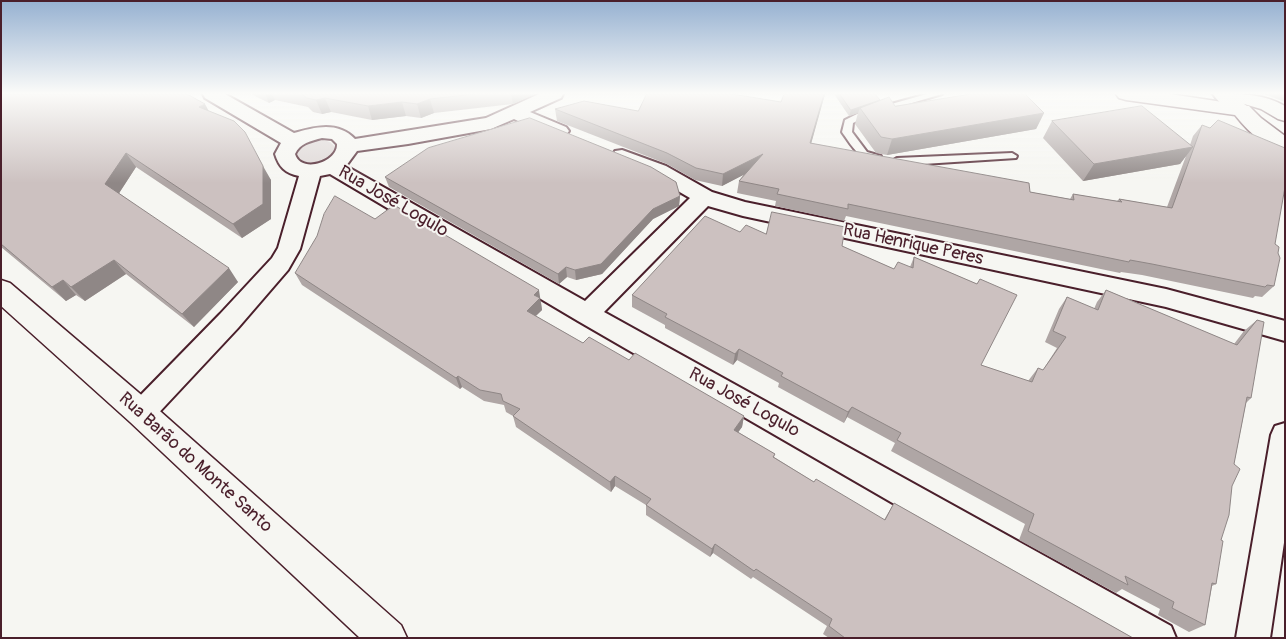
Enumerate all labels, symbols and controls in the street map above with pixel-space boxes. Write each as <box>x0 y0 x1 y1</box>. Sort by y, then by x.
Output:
street label: Rua José Logulo <box>334 162 452 242</box>
street label: Rua Henrique Peres <box>841 220 985 270</box>
street label: Rua José Logulo <box>685 364 803 442</box>
street label: Rua Barão do Monte Santo <box>114 388 276 538</box>

